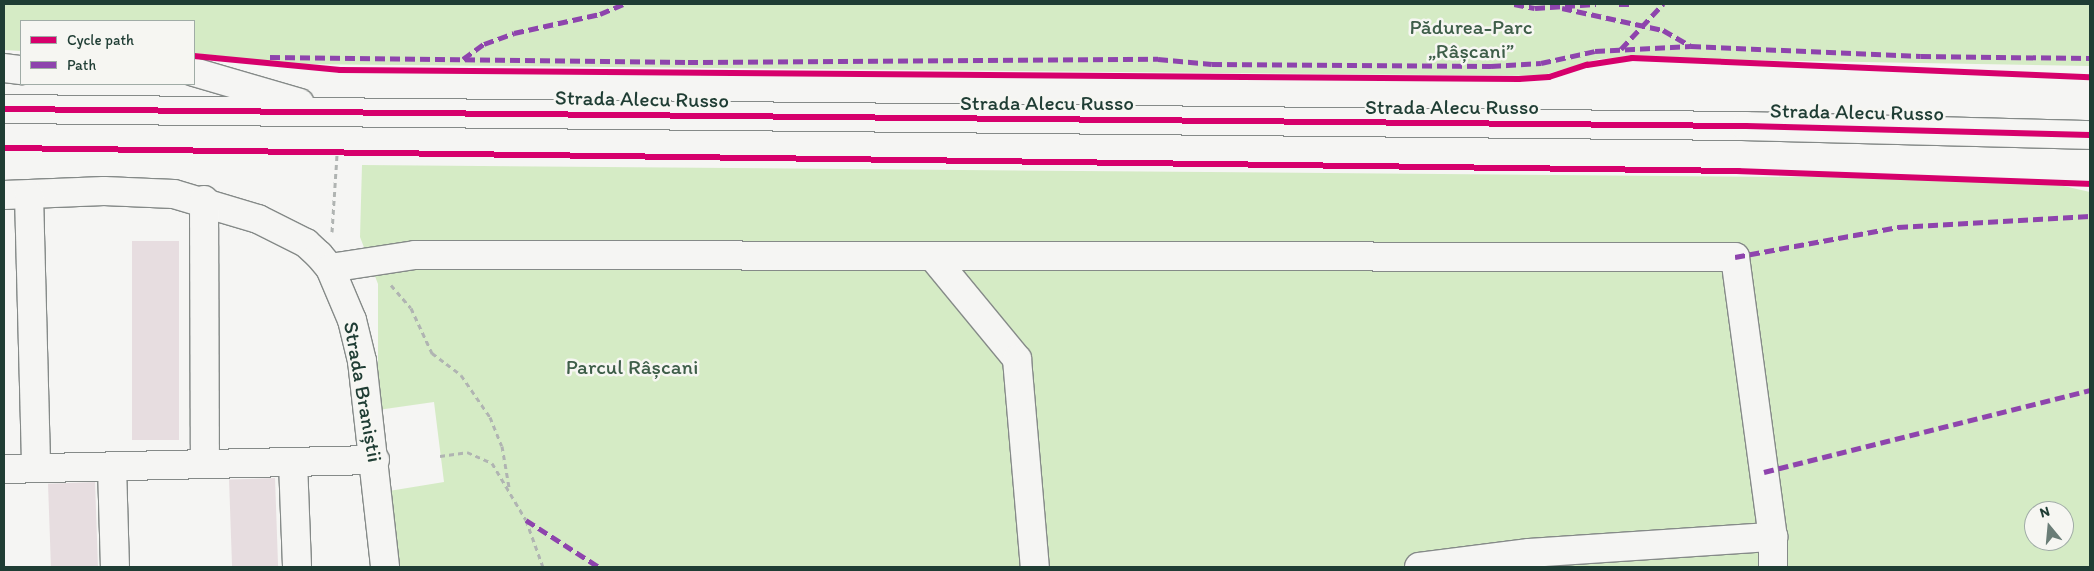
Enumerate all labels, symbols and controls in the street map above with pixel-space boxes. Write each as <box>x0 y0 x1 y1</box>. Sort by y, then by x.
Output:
park label: Pădurea-Parc „Râșcani” <box>1409 14 1533 64</box>
legend <box>20 20 195 85</box>
text: Cycle path <box>67 31 134 49</box>
text: Path <box>67 56 96 74</box>
street label: Strada Alecu Russo <box>555 85 729 113</box>
street label: Strada Alecu Russo <box>960 90 1134 116</box>
street label: Strada Alecu Russo <box>1365 94 1539 120</box>
street label: Strada Alecu Russo <box>1770 98 1944 126</box>
street label: Strada Braniștii <box>338 320 388 464</box>
park label: Parcul Râșcani <box>566 354 698 380</box>
north arrow <box>2024 501 2074 551</box>
text: N <box>2038 503 2052 522</box>

